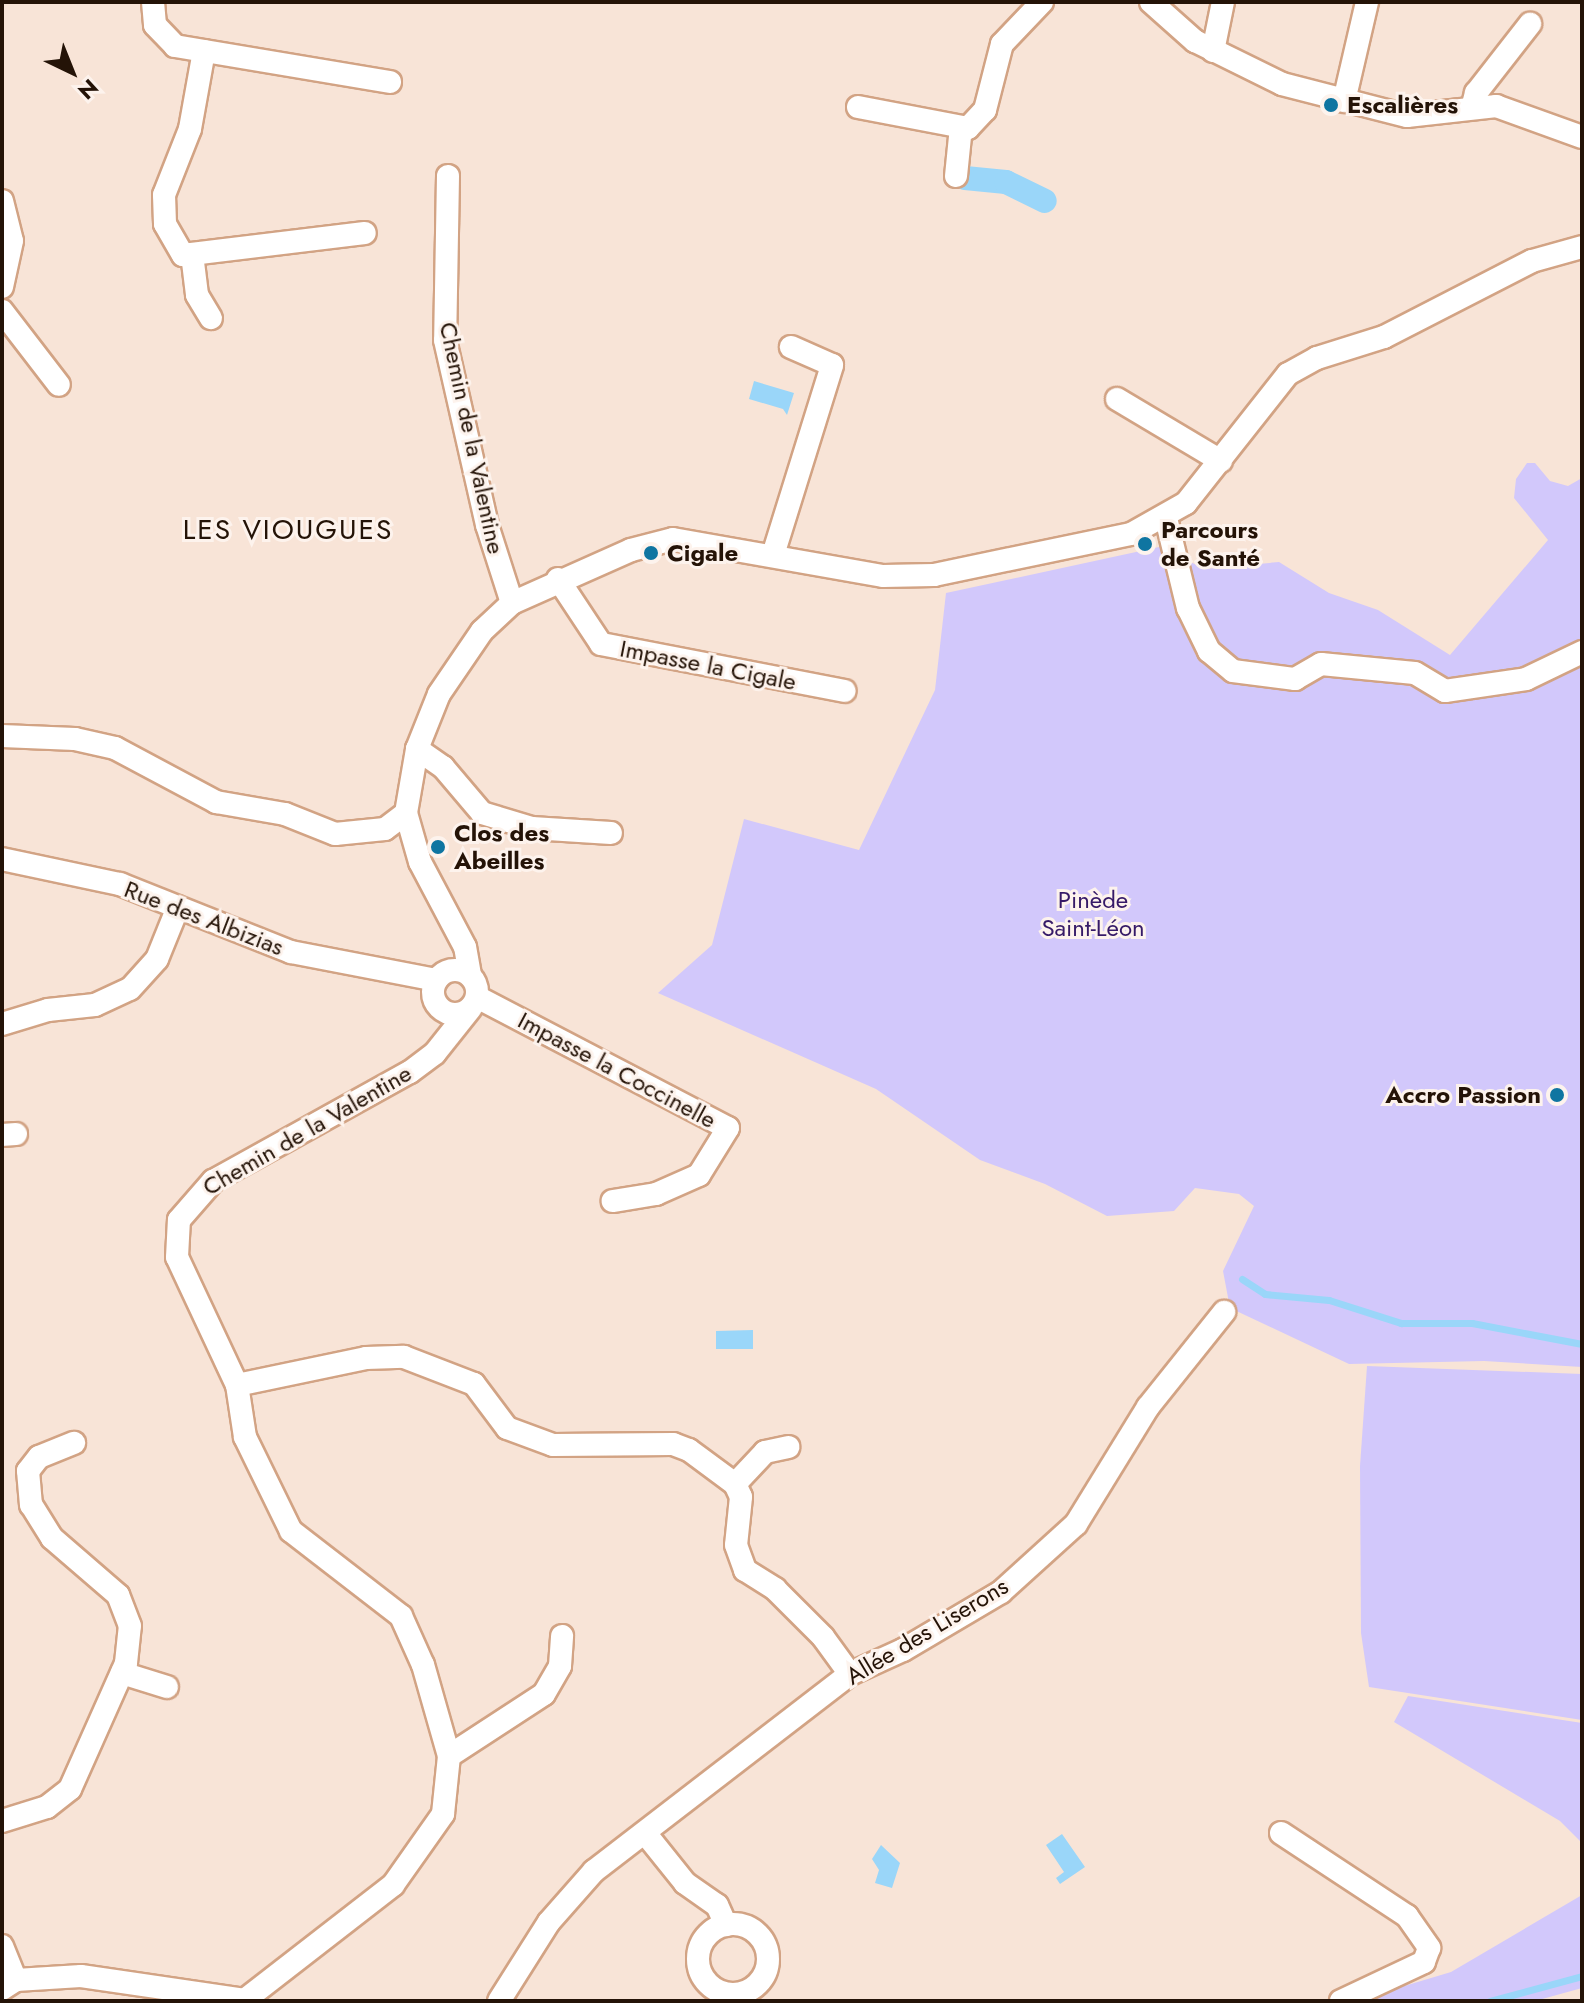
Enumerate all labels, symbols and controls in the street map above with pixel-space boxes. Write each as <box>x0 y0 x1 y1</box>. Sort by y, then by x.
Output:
north arrow <box>32 32 112 112</box>
text: N <box>71 72 106 107</box>
place label: Escalières <box>1347 91 1458 119</box>
marker: Escalières <box>1322 96 1340 114</box>
street label: Chemin de la Valentine <box>433 320 511 556</box>
district label: LES VIOUGUES <box>183 513 393 547</box>
place label: Parcours de Santé <box>1161 516 1260 572</box>
marker: Parcours de Santé <box>1136 535 1154 553</box>
place label: Cigale <box>667 539 738 567</box>
marker: Cigale <box>642 544 660 562</box>
street label: Impasse la Cigale <box>618 634 798 696</box>
place label: Clos des Abeilles <box>454 819 549 875</box>
marker: Clos des Abeilles <box>429 838 447 856</box>
street label: Rue des Albizias <box>120 874 288 962</box>
park label: Pinède Saint-Léon <box>1041 886 1145 942</box>
street label: Impasse la Coccinelle <box>513 1006 721 1134</box>
street label: Chemin de la Valentine <box>198 1059 416 1201</box>
place label: Accro Passion <box>1385 1081 1541 1109</box>
marker: Accro Passion <box>1548 1086 1566 1104</box>
street label: Allée des Liserons <box>841 1571 1013 1691</box>

